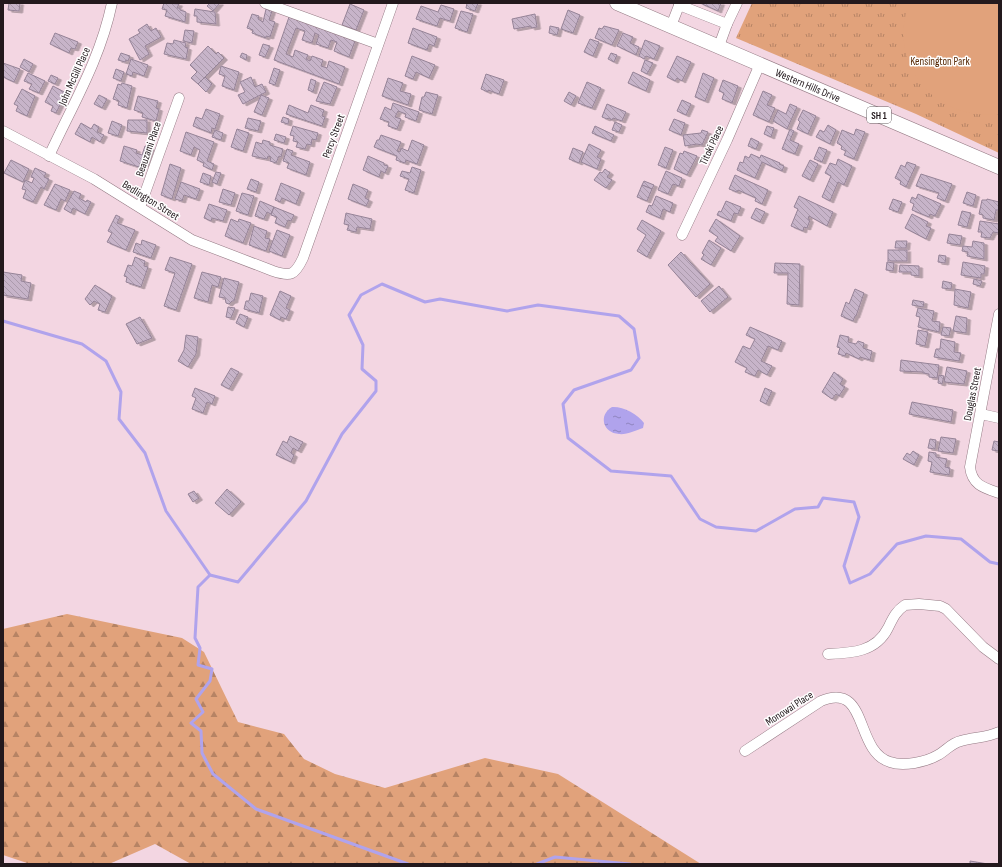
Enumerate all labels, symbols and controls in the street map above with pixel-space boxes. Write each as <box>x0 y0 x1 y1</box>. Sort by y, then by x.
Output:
street label: John McGill Place <box>55 45 93 108</box>
park label: Kensington Park <box>910 55 970 68</box>
street label: Western Hills Drive <box>773 66 842 105</box>
road number: SH 1 <box>867 107 891 123</box>
street label: Percy Street <box>320 112 348 160</box>
street label: Beauzami Place <box>133 120 164 178</box>
street label: Titoki Place <box>697 123 726 167</box>
street label: Bedlington Street <box>120 178 182 223</box>
street label: Douglas Street <box>961 366 984 422</box>
street label: Monowai Place <box>763 688 815 729</box>

